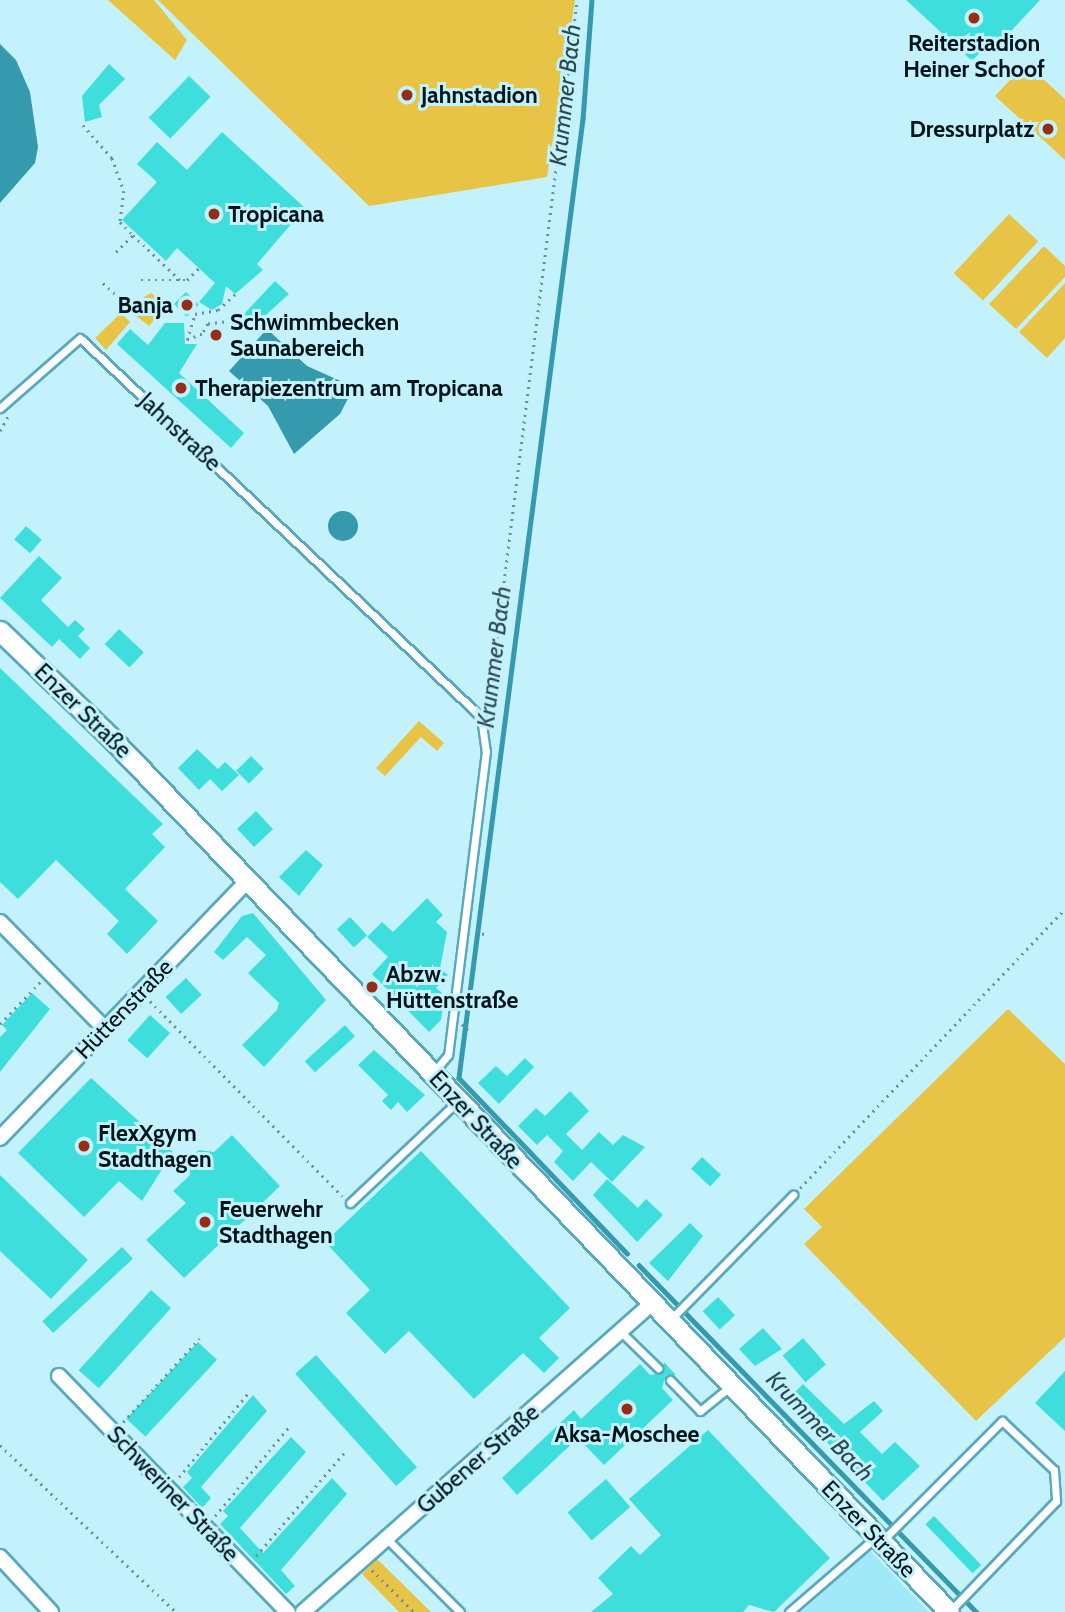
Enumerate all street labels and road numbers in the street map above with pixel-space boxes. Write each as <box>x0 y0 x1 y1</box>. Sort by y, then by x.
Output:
street label: Jahnstraße <box>133 387 227 477</box>
street label: Enzer Straße <box>29 658 137 764</box>
street label: Hüttenstraße <box>69 953 179 1065</box>
street label: Enzer Straße <box>424 1065 528 1175</box>
street label: Gubener Straße <box>411 1398 545 1520</box>
street label: Schweriner Straße <box>101 1421 245 1567</box>
street label: Enzer Straße <box>816 1475 922 1583</box>

